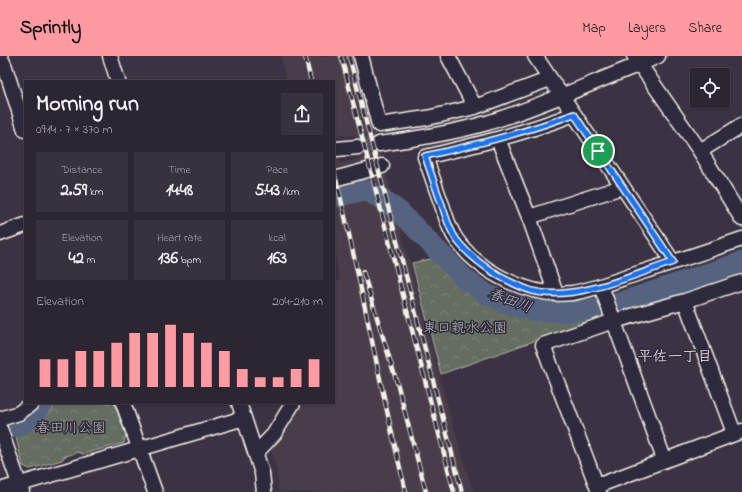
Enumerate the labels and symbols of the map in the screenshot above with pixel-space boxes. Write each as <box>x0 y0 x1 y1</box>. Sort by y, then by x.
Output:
pin <box>581 134 615 168</box>
water label: 春田川 <box>485 283 535 319</box>
park label: 東口親水公園 <box>423 318 507 339</box>
district label: 平佐一丁目 <box>637 346 713 368</box>
park label: 春田川公園 <box>36 418 106 439</box>

